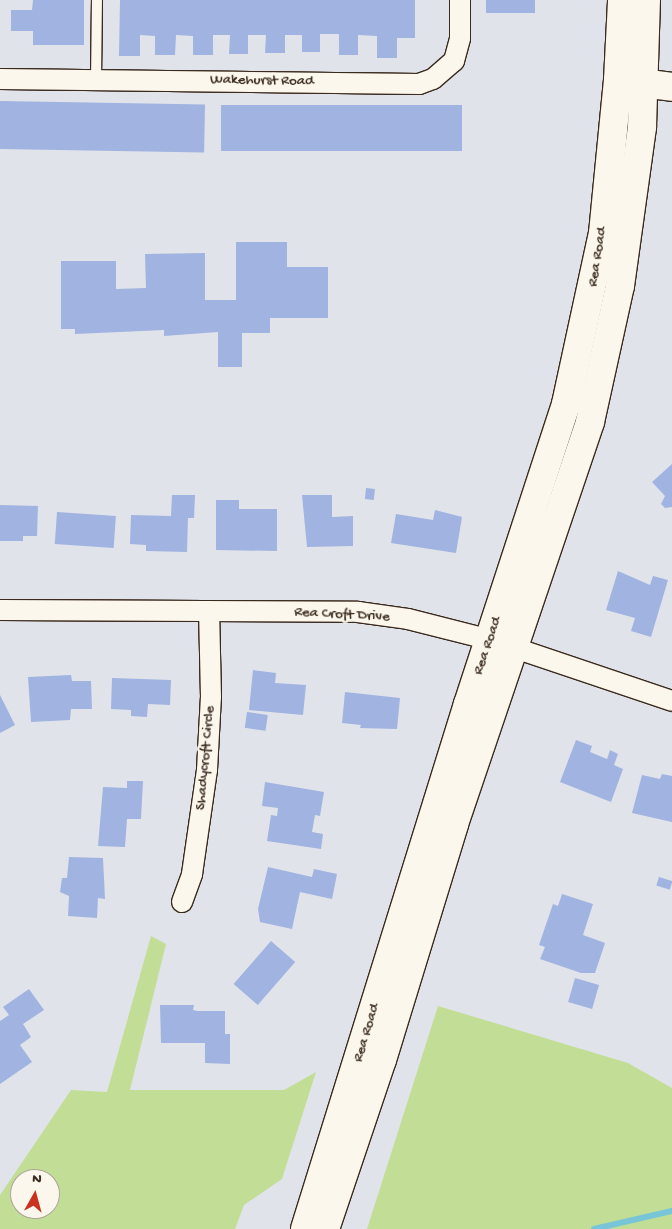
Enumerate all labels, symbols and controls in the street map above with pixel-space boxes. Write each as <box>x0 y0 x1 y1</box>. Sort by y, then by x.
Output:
street label: Wakehurst Road <box>210 71 314 91</box>
street label: Rea Road <box>584 226 612 288</box>
street label: Rea Croft Drive <box>294 604 390 626</box>
street label: Rea Road <box>470 615 506 677</box>
street label: Shadycroft Circle <box>192 705 220 811</box>
street label: Rea Road <box>350 1002 384 1064</box>
north arrow <box>10 1169 60 1219</box>
text: N <box>31 1171 42 1189</box>

